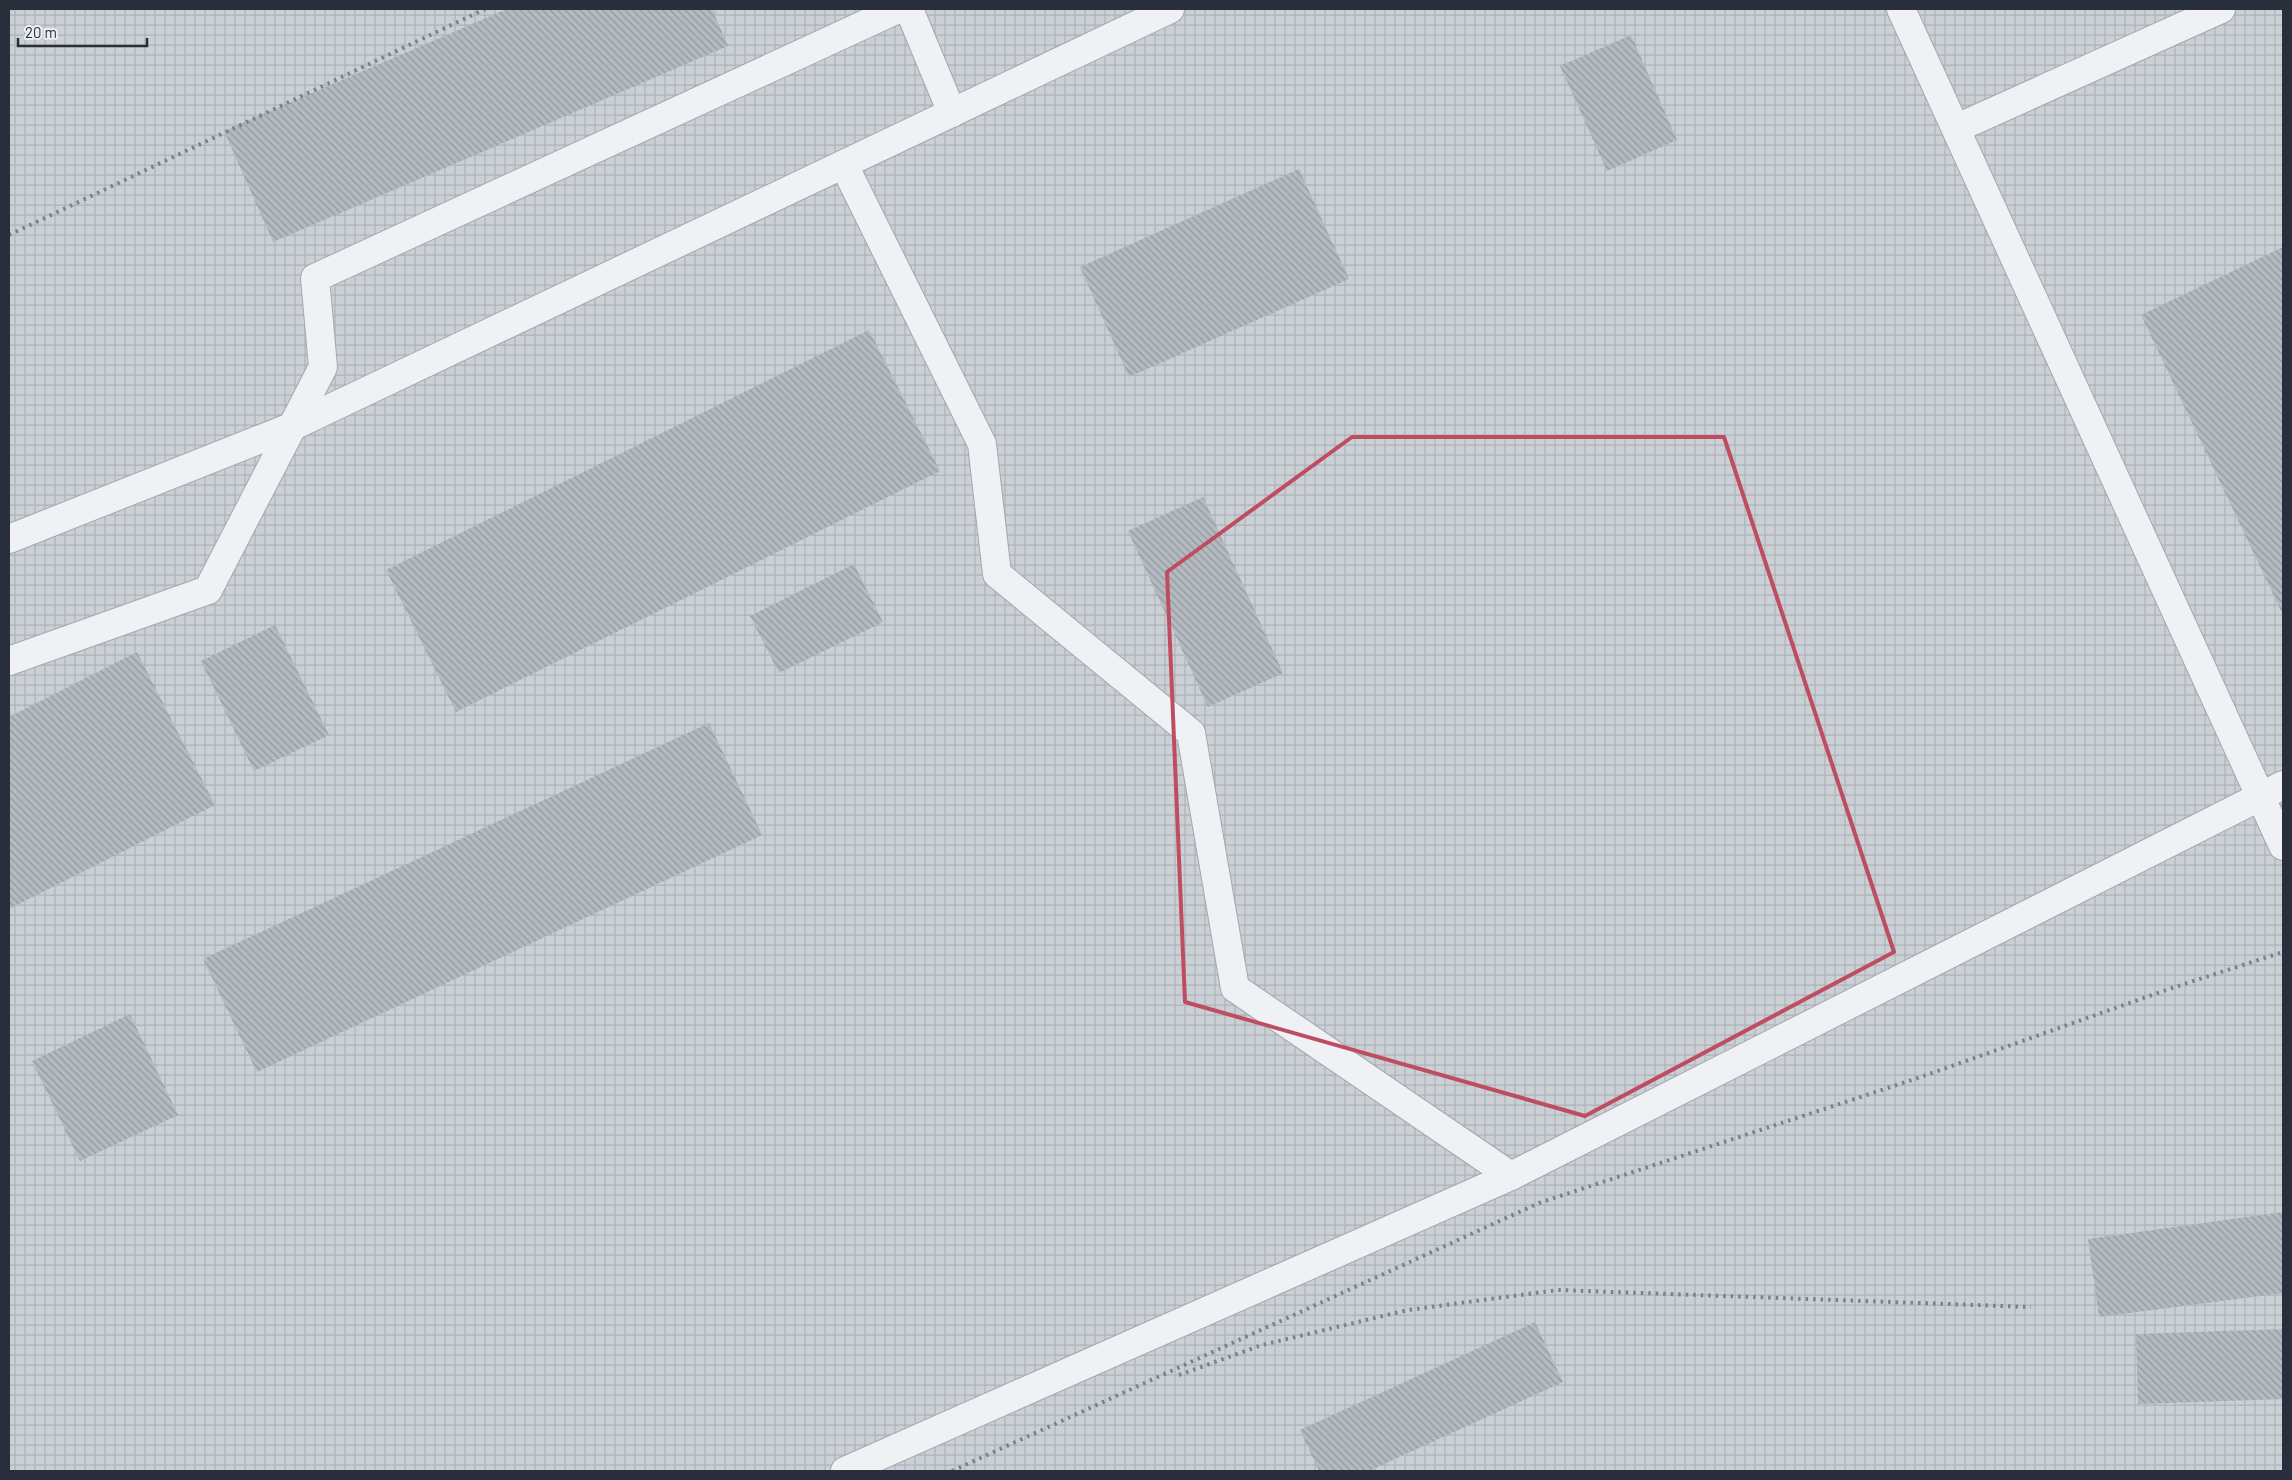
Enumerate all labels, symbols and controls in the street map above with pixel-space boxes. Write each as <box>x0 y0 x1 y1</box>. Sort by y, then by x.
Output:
scale bar <box>18 15 146 47</box>
text: 20 m <box>25 23 57 41</box>

